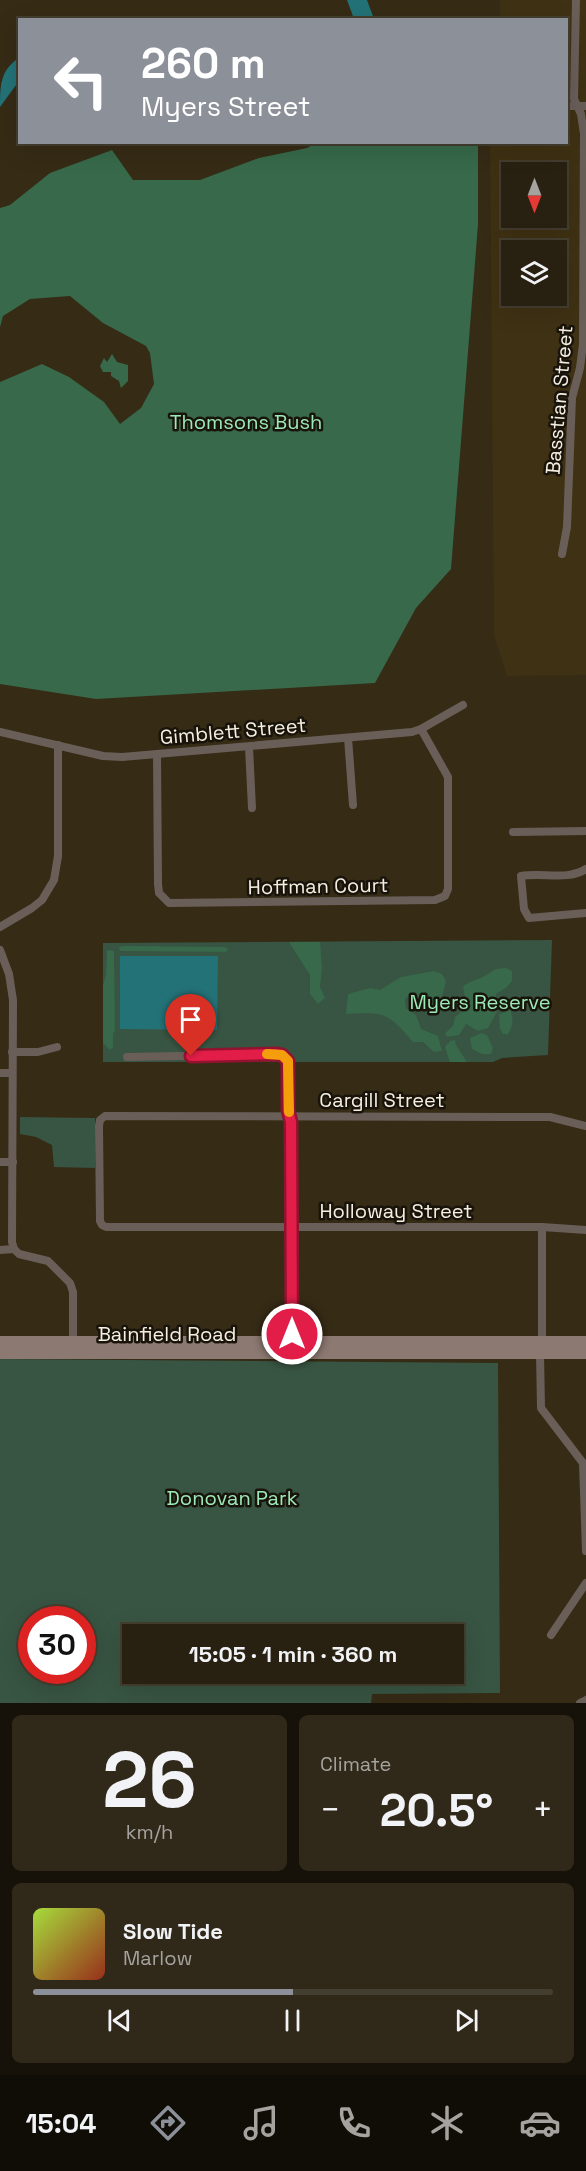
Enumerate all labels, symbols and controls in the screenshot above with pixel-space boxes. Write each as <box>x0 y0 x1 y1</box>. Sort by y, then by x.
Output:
text: 260 m <box>141 37 266 90</box>
icon: left <box>42 42 120 120</box>
text: Myers Street <box>141 89 310 124</box>
north arrow <box>501 162 567 228</box>
map controls <box>501 162 567 306</box>
button: layers <box>501 240 567 306</box>
street label: Basstian Street <box>540 324 578 476</box>
park label: Thomsons Bush <box>170 409 322 435</box>
street label: Gimblett Street <box>159 712 307 750</box>
street label: Hoffman Court <box>247 872 389 900</box>
park label: Myers Reserve <box>410 989 551 1015</box>
pin <box>165 994 216 1056</box>
icon: arrive <box>174 1003 207 1036</box>
street label: Cargill Street <box>319 1087 445 1113</box>
street label: Holloway Street <box>319 1198 473 1224</box>
position arrow <box>260 1302 324 1366</box>
street label: Bainfield Road <box>98 1321 236 1347</box>
park label: Donovan Park <box>167 1485 298 1511</box>
speed limit sign: 30 <box>18 1606 96 1684</box>
text: 15:05 · 1 min · 360 m <box>189 1640 397 1668</box>
text: 26 <box>102 1730 197 1830</box>
text: Climate <box>320 1751 391 1777</box>
text: 20.5° <box>380 1782 493 1839</box>
text: − <box>320 1789 340 1831</box>
text: + <box>533 1789 553 1831</box>
text: km/h <box>126 1819 173 1845</box>
text: Slow Tide <box>123 1917 223 1945</box>
text: Marlow <box>123 1945 192 1971</box>
icon: previous <box>103 2004 136 2037</box>
icon: pause <box>276 2004 309 2037</box>
icon: next <box>450 2004 483 2037</box>
icon: directions <box>147 2102 189 2144</box>
icon: music <box>240 2102 282 2144</box>
icon: phone <box>333 2102 375 2144</box>
icon: climate <box>426 2102 468 2144</box>
icon: car <box>519 2102 561 2144</box>
text: 15:04 <box>25 2106 97 2141</box>

